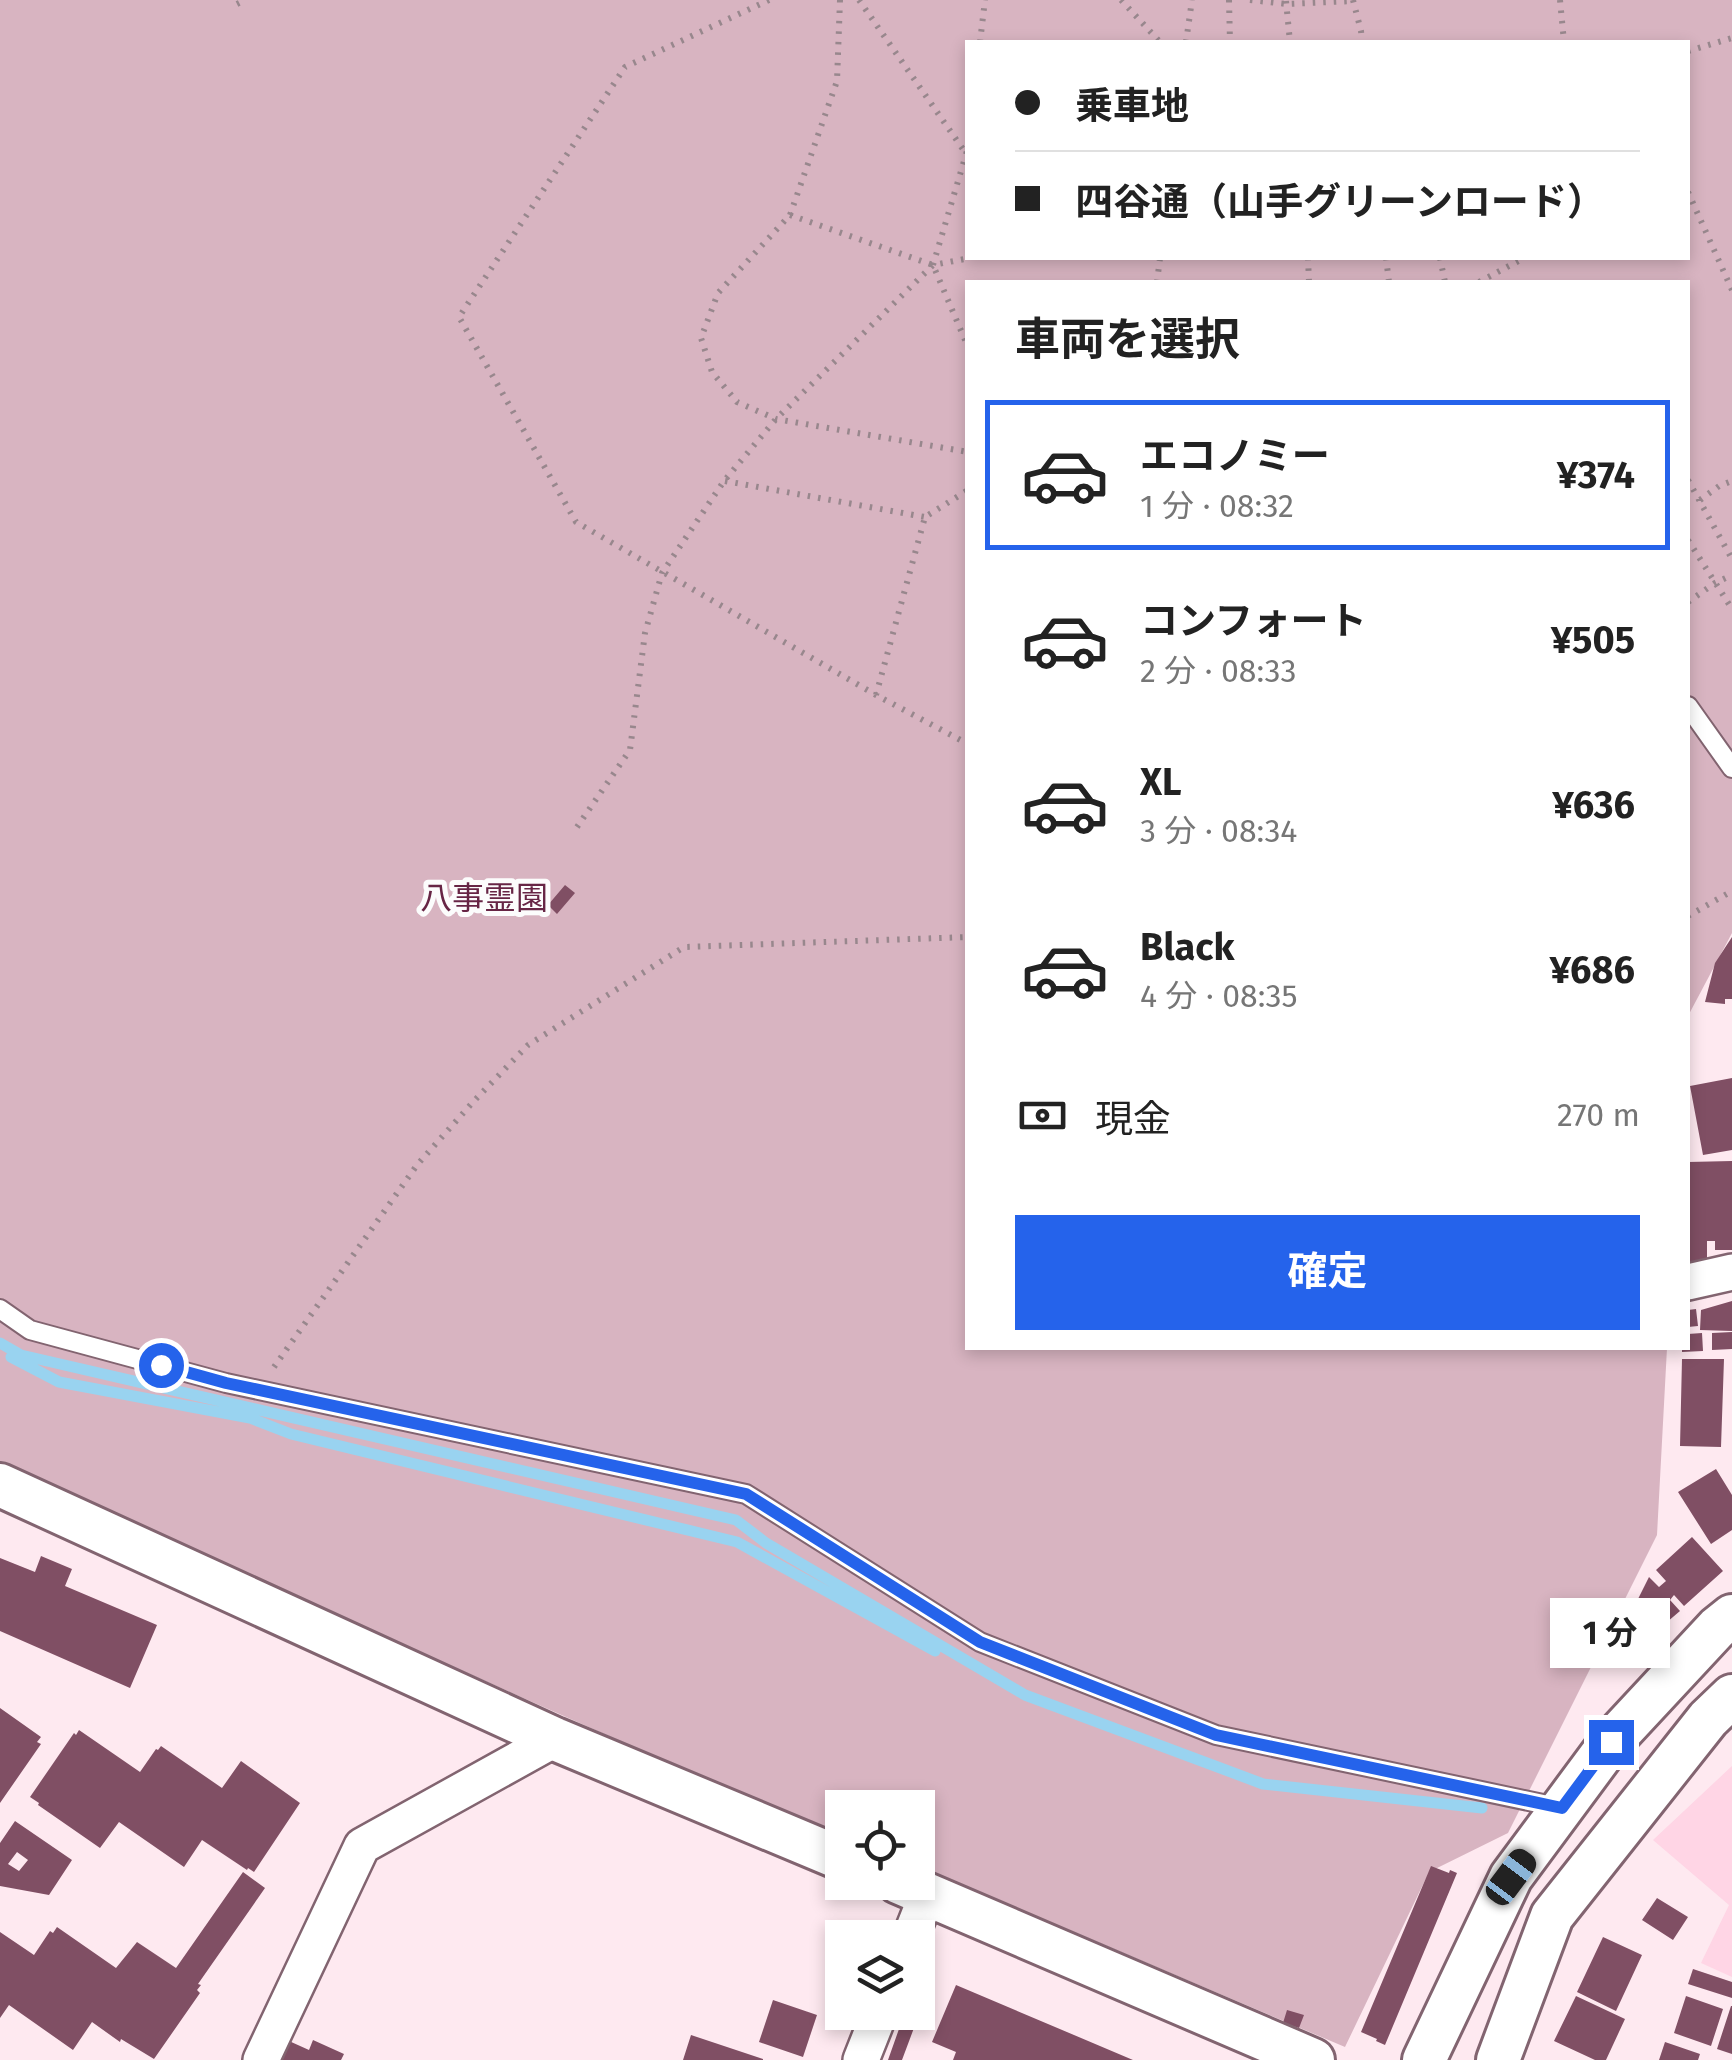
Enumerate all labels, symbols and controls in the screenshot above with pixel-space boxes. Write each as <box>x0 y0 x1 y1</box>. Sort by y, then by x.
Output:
text: 乗車地 <box>1075 83 1189 129</box>
text: 四谷通（山手グリーンロード） <box>1075 179 1605 225</box>
text: 車両を選択 <box>1015 313 1240 367</box>
icon: car <box>1020 430 1110 520</box>
text: エコノミー <box>1140 433 1330 479</box>
text: ¥374 <box>1557 452 1635 498</box>
text: 1 分 · 08:32 <box>1140 487 1294 525</box>
icon: car <box>1020 595 1110 685</box>
text: コンフォート <box>1140 598 1367 644</box>
text: ¥505 <box>1551 617 1635 663</box>
text: 2 分 · 08:33 <box>1140 652 1296 690</box>
text: XL <box>1140 759 1182 805</box>
icon: car <box>1020 760 1110 850</box>
text: ¥636 <box>1552 782 1635 828</box>
text: 3 分 · 08:34 <box>1140 812 1297 850</box>
park label: 八事霊園 <box>420 879 548 917</box>
text: Black <box>1140 924 1235 970</box>
icon: car <box>1020 925 1110 1015</box>
text: ¥686 <box>1550 947 1635 993</box>
text: 4 分 · 08:35 <box>1140 977 1298 1015</box>
icon: cash <box>1015 1088 1070 1143</box>
text: 現金 <box>1095 1096 1171 1142</box>
text: 270 m <box>1557 1096 1640 1134</box>
button: 確定 <box>1015 1215 1640 1330</box>
route start <box>139 1343 184 1388</box>
callout: 1 分 <box>1551 1597 1671 1667</box>
text: 1 分 <box>1583 1614 1637 1652</box>
route end <box>1589 1720 1634 1765</box>
map controls <box>825 1790 935 2030</box>
button: locate <box>825 1790 935 1900</box>
car <box>1481 1844 1541 1910</box>
button: layers <box>825 1920 935 2030</box>

